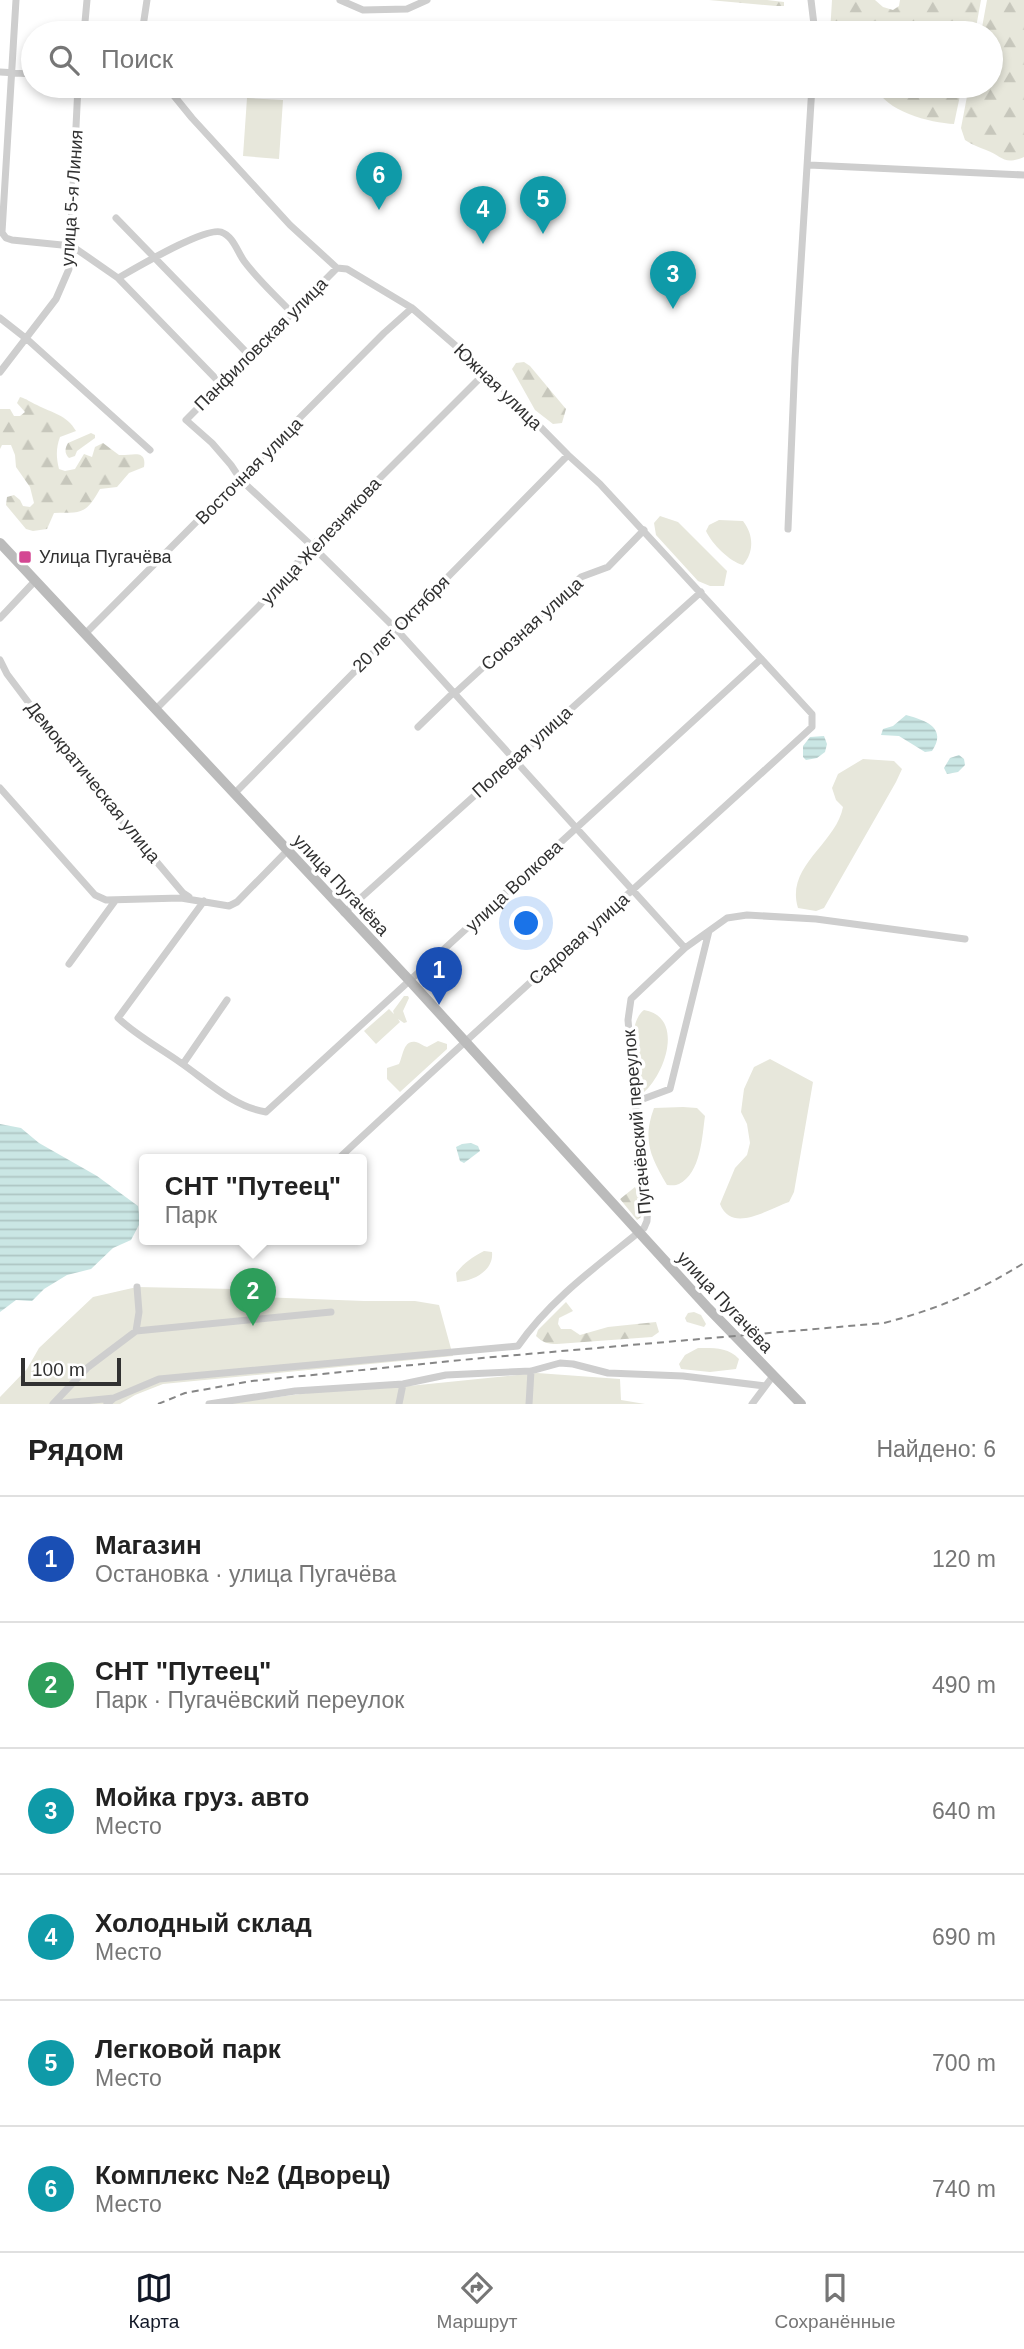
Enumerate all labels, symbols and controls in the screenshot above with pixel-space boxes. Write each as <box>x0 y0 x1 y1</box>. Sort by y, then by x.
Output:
search box <box>21 21 1003 98</box>
icon: search <box>45 41 83 79</box>
text: Поиск <box>101 44 173 74</box>
street label: улица 5-я Линия <box>57 129 87 267</box>
pin: 6 <box>356 152 402 210</box>
pin: 5 <box>520 176 566 234</box>
pin: 4 <box>460 186 506 244</box>
pin: 3 <box>650 251 696 309</box>
street label: Панфиловская улица <box>191 273 332 414</box>
street label: Южная улица <box>450 340 547 435</box>
street label: Восточная улица <box>192 413 307 528</box>
street label: улица Железнякова <box>257 473 386 608</box>
place label: Улица Пугачёва <box>39 547 173 567</box>
marker: Улица Пугачёва <box>17 549 33 565</box>
street label: 20 лет Октября <box>349 572 453 676</box>
street label: Союзная улица <box>477 573 587 675</box>
street label: Демократическая улица <box>22 697 165 867</box>
street label: Полевая улица <box>468 702 576 802</box>
street label: улица Пугачёва <box>289 830 394 940</box>
street label: улица Волкова <box>462 836 567 936</box>
street label: Садовая улица <box>525 888 634 989</box>
your location <box>509 906 543 940</box>
pin: 1 <box>416 947 462 1005</box>
street label: Пугачёвский переулок <box>619 1029 655 1215</box>
popup <box>139 1154 367 1245</box>
text: СНТ "Путеец" <box>165 1171 341 1201</box>
text: Парк <box>165 1202 217 1228</box>
street label: улица Пугачёва <box>673 1247 778 1357</box>
pin: 2 <box>230 1268 276 1326</box>
scale bar <box>21 1355 121 1387</box>
text: 100 m <box>32 1359 85 1380</box>
text: Рядом <box>28 1433 124 1466</box>
text: Найдено: 6 <box>876 1436 996 1462</box>
text: Магазин <box>95 1530 202 1560</box>
text: 1 <box>45 1546 57 1572</box>
text: 120 m <box>932 1546 996 1572</box>
text: Остановка · улица Пугачёва <box>95 1561 396 1587</box>
text: СНТ "Путеец" <box>95 1656 271 1686</box>
text: 2 <box>45 1672 57 1698</box>
text: 490 m <box>932 1672 996 1698</box>
text: Парк · Пугачёвский переулок <box>95 1687 404 1713</box>
text: Мойка груз. авто <box>95 1782 309 1812</box>
text: 3 <box>45 1798 57 1824</box>
text: 640 m <box>932 1798 996 1824</box>
text: Место <box>95 1813 162 1839</box>
text: Холодный склад <box>95 1908 312 1938</box>
text: 4 <box>45 1924 57 1950</box>
text: 690 m <box>932 1924 996 1950</box>
text: Место <box>95 1939 162 1965</box>
text: Легковой парк <box>95 2034 281 2064</box>
text: 5 <box>45 2050 57 2076</box>
text: 700 m <box>932 2050 996 2076</box>
text: Место <box>95 2065 162 2091</box>
text: Комплекс №2 (Дворец) <box>95 2160 391 2190</box>
text: 6 <box>45 2176 57 2202</box>
text: 740 m <box>932 2176 996 2202</box>
text: Место <box>95 2191 162 2217</box>
tab: Карта <box>129 2269 179 2333</box>
tab: Маршрут <box>436 2269 517 2333</box>
tab: Сохранённые <box>774 2269 895 2333</box>

